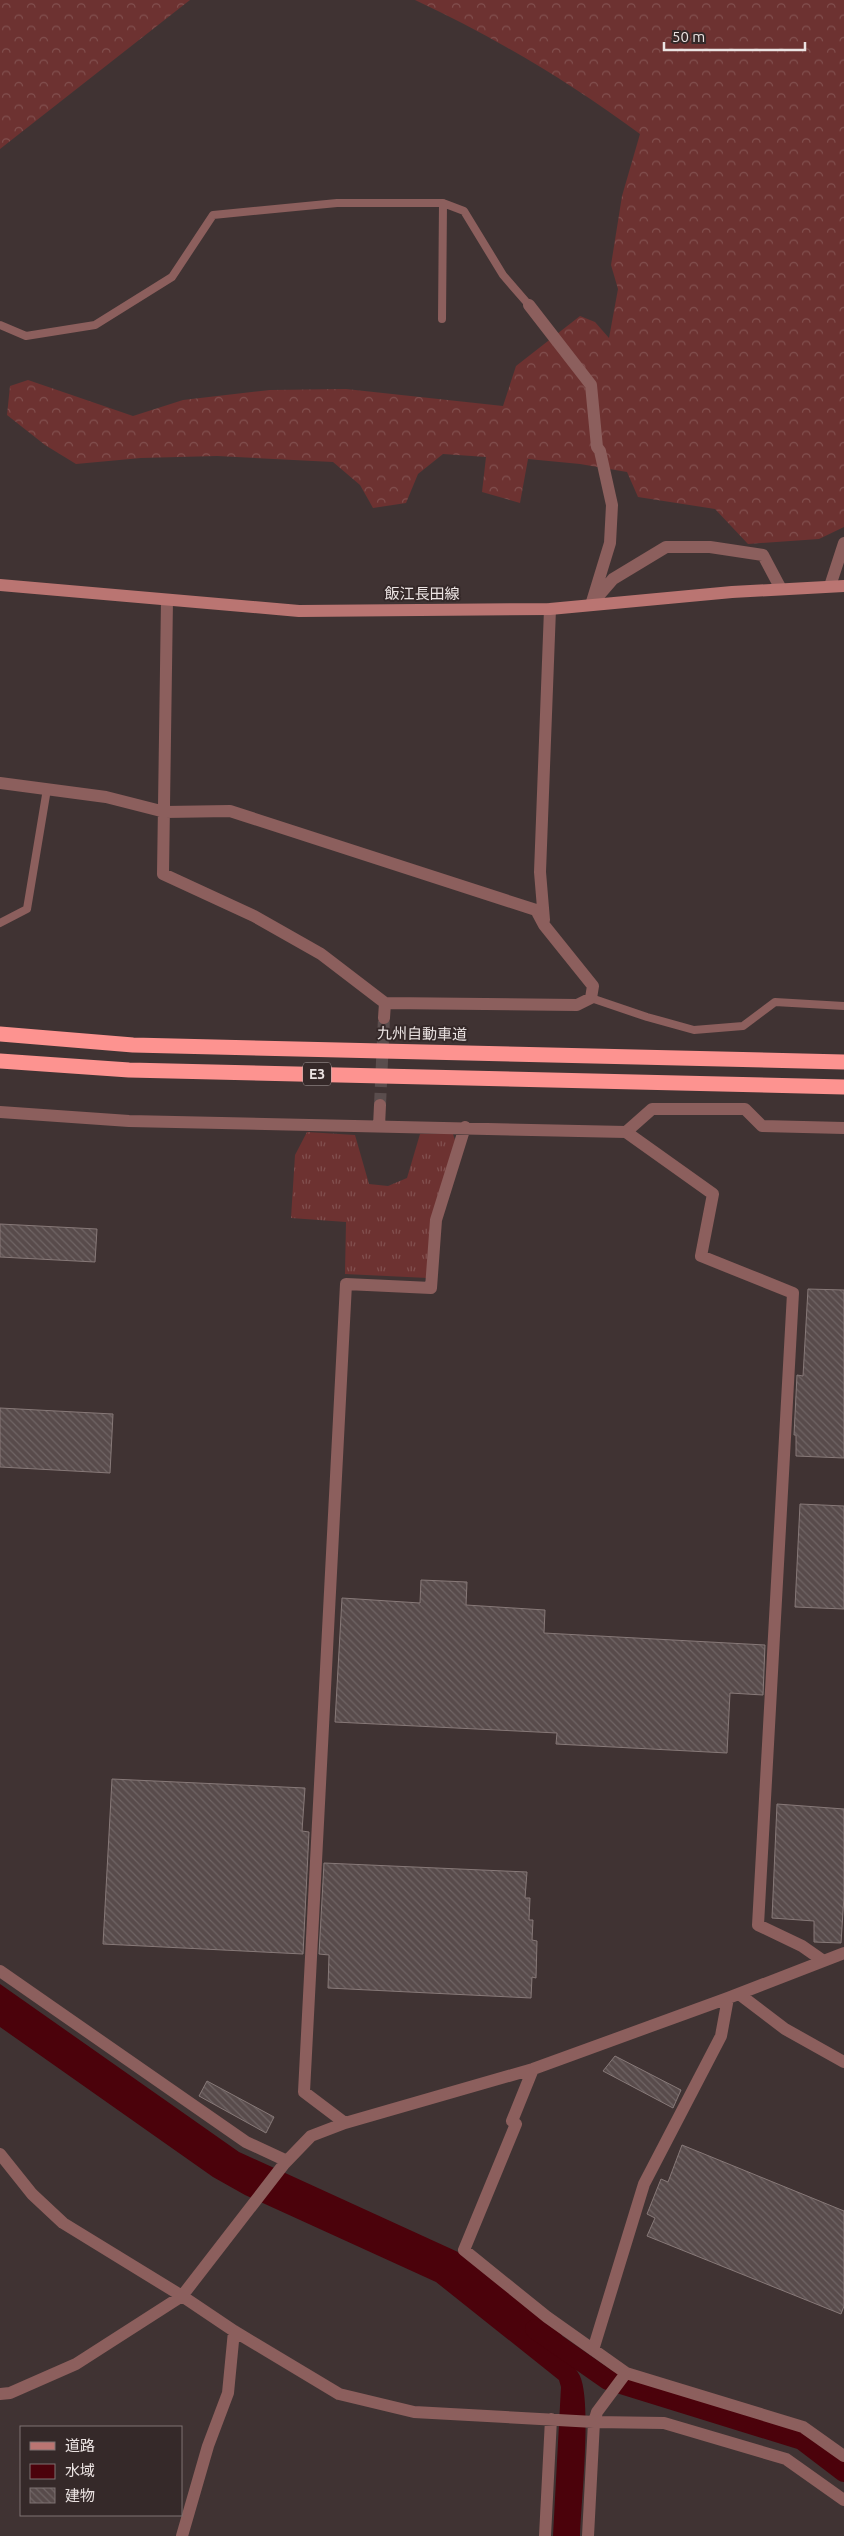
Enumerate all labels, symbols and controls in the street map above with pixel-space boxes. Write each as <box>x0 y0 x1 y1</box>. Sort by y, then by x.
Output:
scale bar <box>664 20 805 52</box>
text: 50 m <box>672 28 705 45</box>
street label: 飯江長田線 <box>384 585 460 602</box>
street label: 九州自動車道 <box>377 1024 467 1043</box>
road number: E3 <box>303 1062 331 1086</box>
legend <box>20 2426 182 2516</box>
text: 道路 <box>65 2437 95 2454</box>
text: 水域 <box>65 2462 95 2479</box>
text: 建物 <box>65 2487 95 2504</box>

